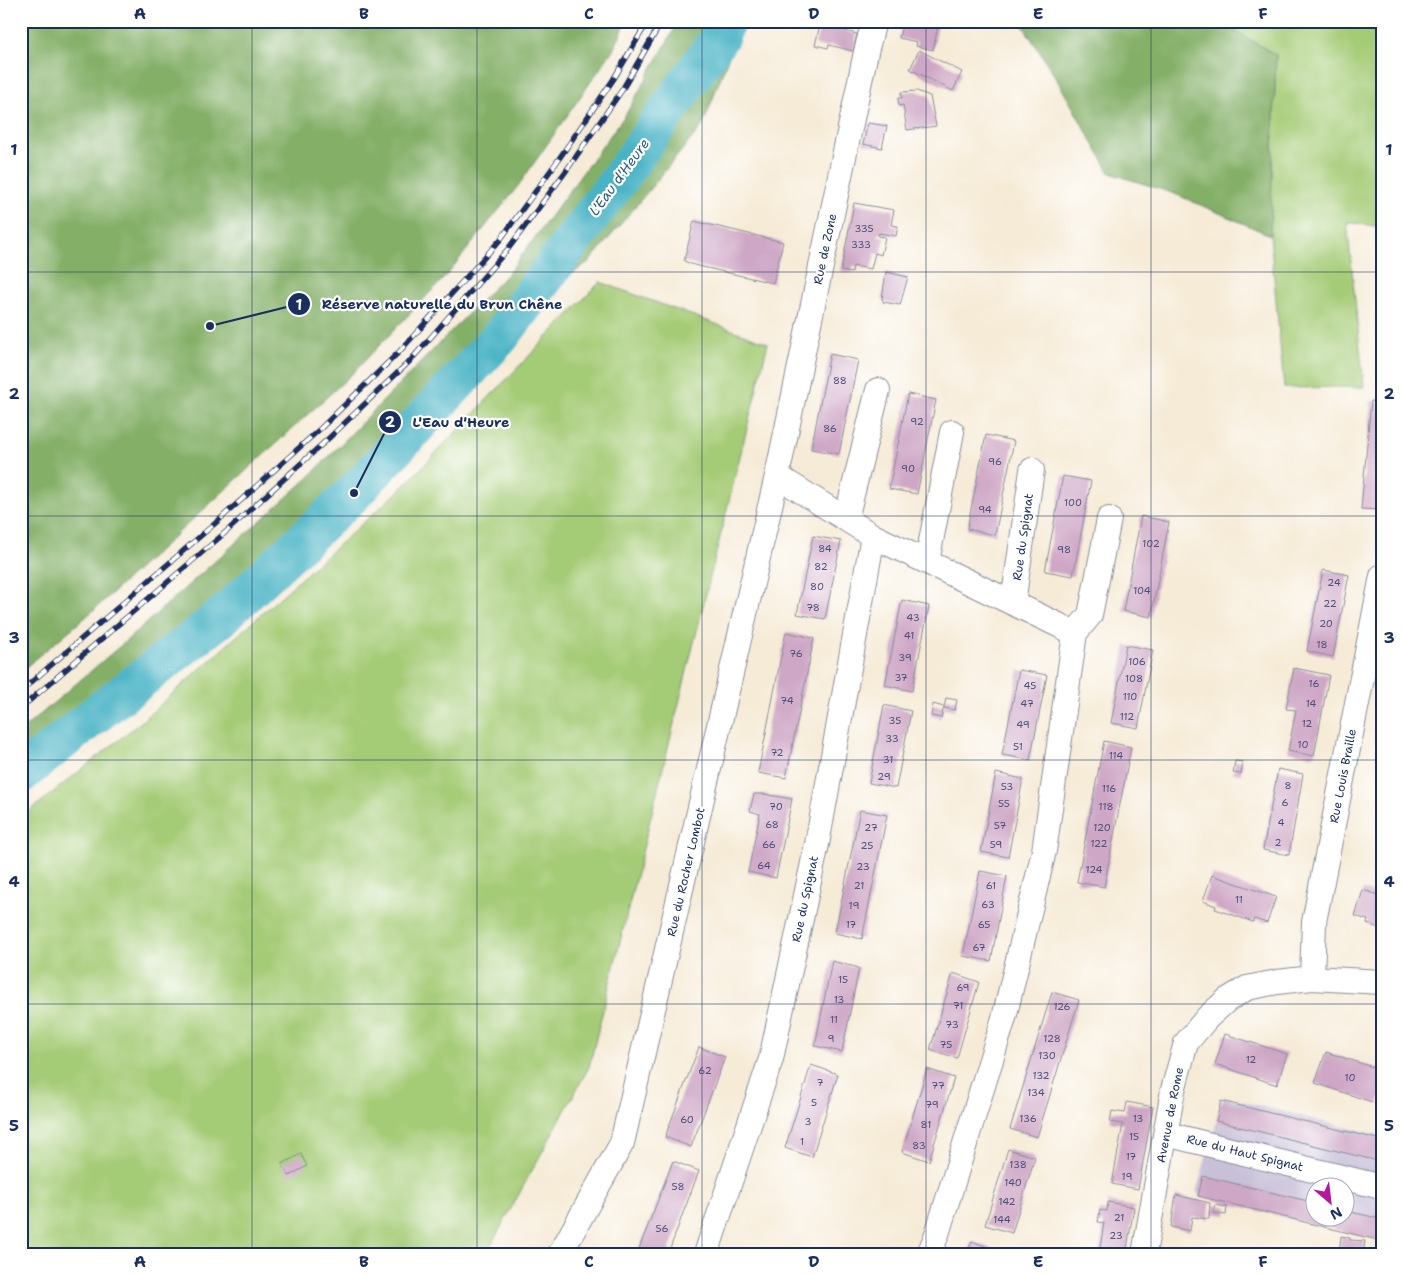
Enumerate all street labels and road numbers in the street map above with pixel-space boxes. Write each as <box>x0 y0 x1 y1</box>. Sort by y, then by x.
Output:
street label: Rue de Zone <box>810 212 840 286</box>
street label: Rue du Spignat <box>1009 492 1037 582</box>
street label: Rue Louis Braille <box>1326 727 1360 825</box>
street label: Rue du Rocher Lombot <box>663 806 709 938</box>
street label: Rue du Spignat <box>788 854 822 944</box>
street label: Avenue de Rome <box>1153 1066 1187 1164</box>
street label: Rue du Haut Spignat <box>1185 1131 1305 1175</box>

